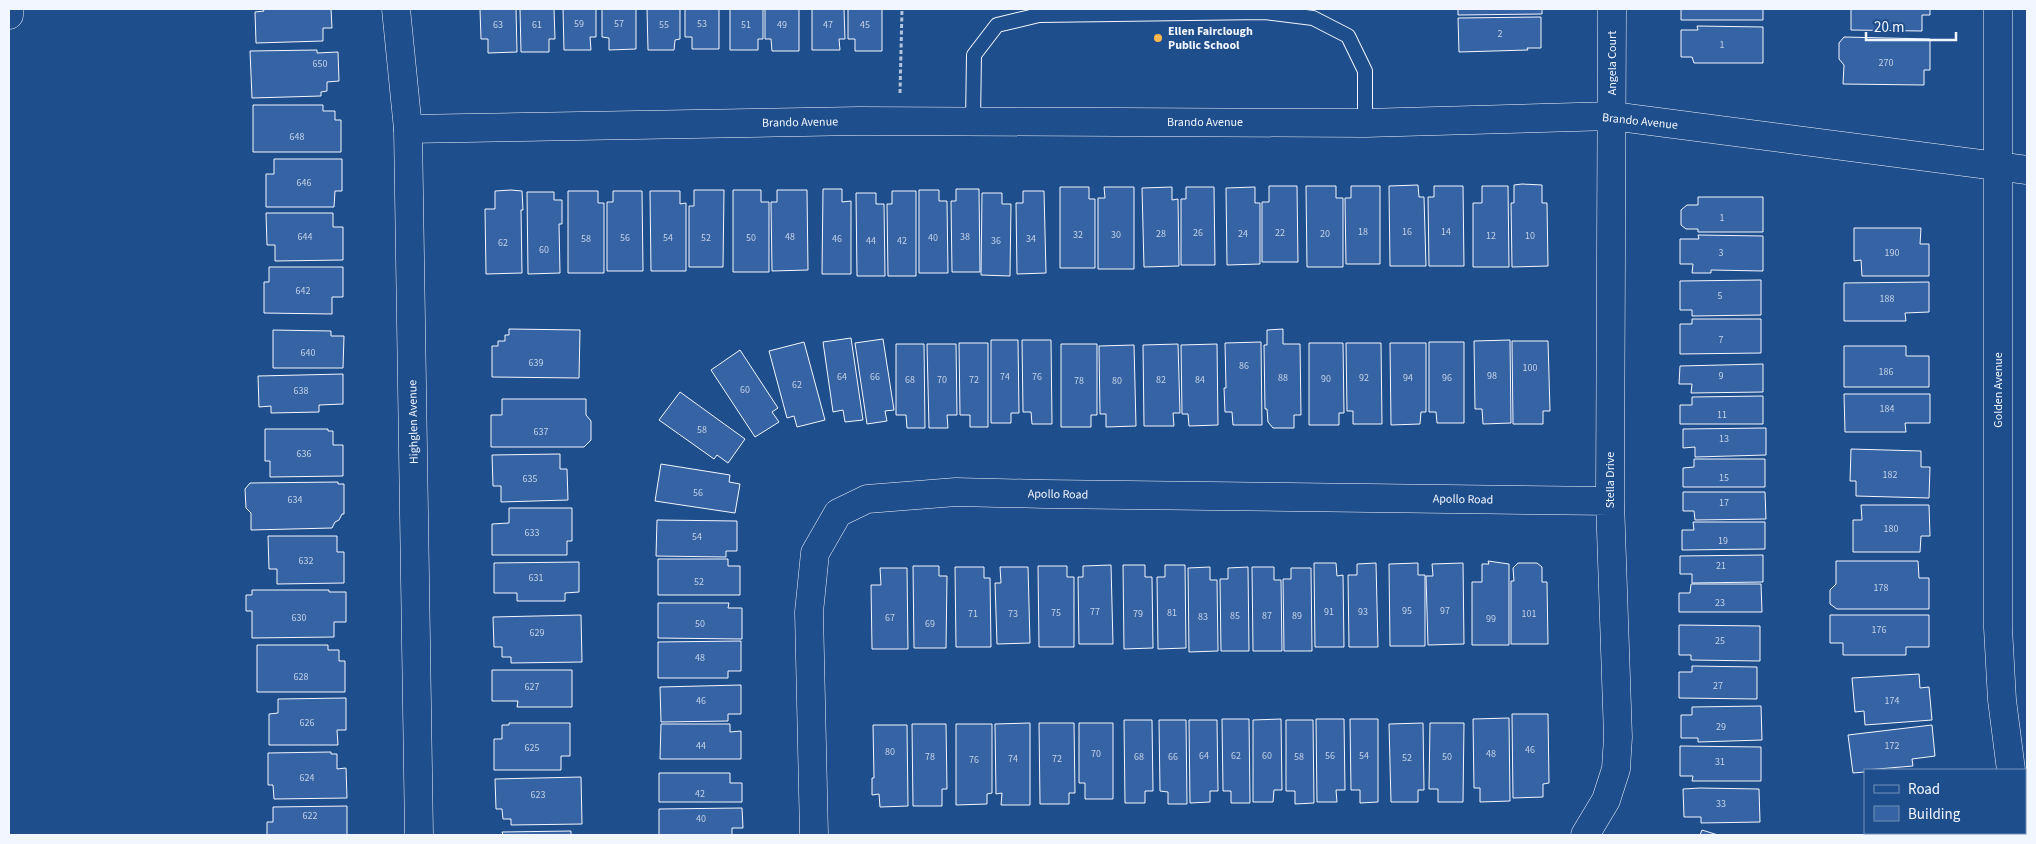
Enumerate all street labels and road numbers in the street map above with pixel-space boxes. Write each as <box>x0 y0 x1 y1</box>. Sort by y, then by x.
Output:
street label: Angela Court <box>1604 31 1621 95</box>
street label: Brando Avenue <box>1601 109 1679 134</box>
street label: Brando Avenue <box>762 113 838 132</box>
street label: Brando Avenue <box>1167 114 1243 131</box>
street label: Golden Avenue <box>1990 352 2007 428</box>
street label: Highglen Avenue <box>404 380 423 464</box>
street label: Stella Drive <box>1602 452 1619 508</box>
street label: Apollo Road <box>1028 485 1088 504</box>
street label: Apollo Road <box>1433 490 1493 509</box>

